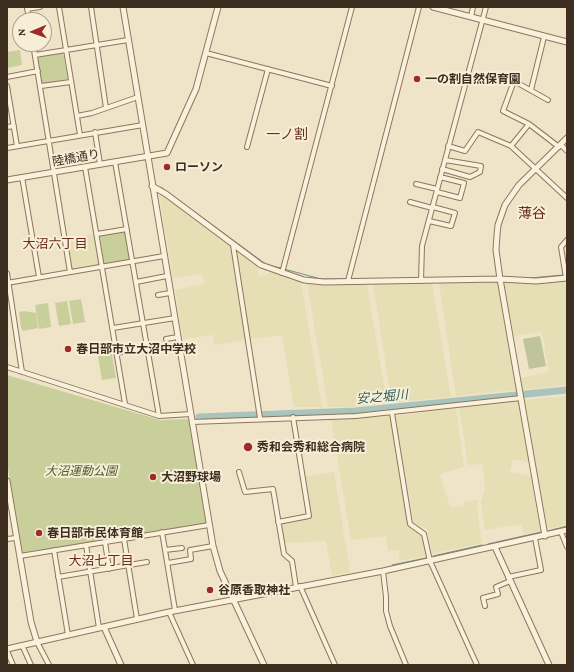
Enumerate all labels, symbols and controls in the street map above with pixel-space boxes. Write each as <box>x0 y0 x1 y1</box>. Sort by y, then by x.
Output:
north arrow <box>12 12 52 52</box>
text: N <box>15 28 27 36</box>
place label: 一の割自然保育園 <box>425 72 521 86</box>
marker: 一の割自然保育園 <box>412 74 422 84</box>
district label: 一ノ割 <box>266 127 308 143</box>
street label: 陸橋通り <box>51 147 101 169</box>
place label: ローソン <box>175 160 223 174</box>
marker: ローソン <box>162 162 172 172</box>
district label: 薄谷 <box>518 206 546 222</box>
district label: 大沼六丁目 <box>23 236 87 252</box>
place label: 春日部市立大沼中学校 <box>76 342 196 356</box>
marker: 春日部市立大沼中学校 <box>63 344 73 354</box>
water label: 安之堀川 <box>355 387 409 407</box>
place label: 秀和会秀和総合病院 <box>257 440 365 454</box>
marker: 秀和会秀和総合病院 <box>242 441 254 453</box>
park label: 大沼運動公園 <box>45 464 117 478</box>
place label: 大沼野球場 <box>161 470 221 484</box>
marker: 大沼野球場 <box>148 472 158 482</box>
place label: 春日部市民体育館 <box>47 526 143 540</box>
marker: 春日部市民体育館 <box>34 528 44 538</box>
district label: 大沼七丁目 <box>69 553 133 569</box>
place label: 谷原香取神社 <box>218 583 290 597</box>
marker: 谷原香取神社 <box>205 585 215 595</box>

